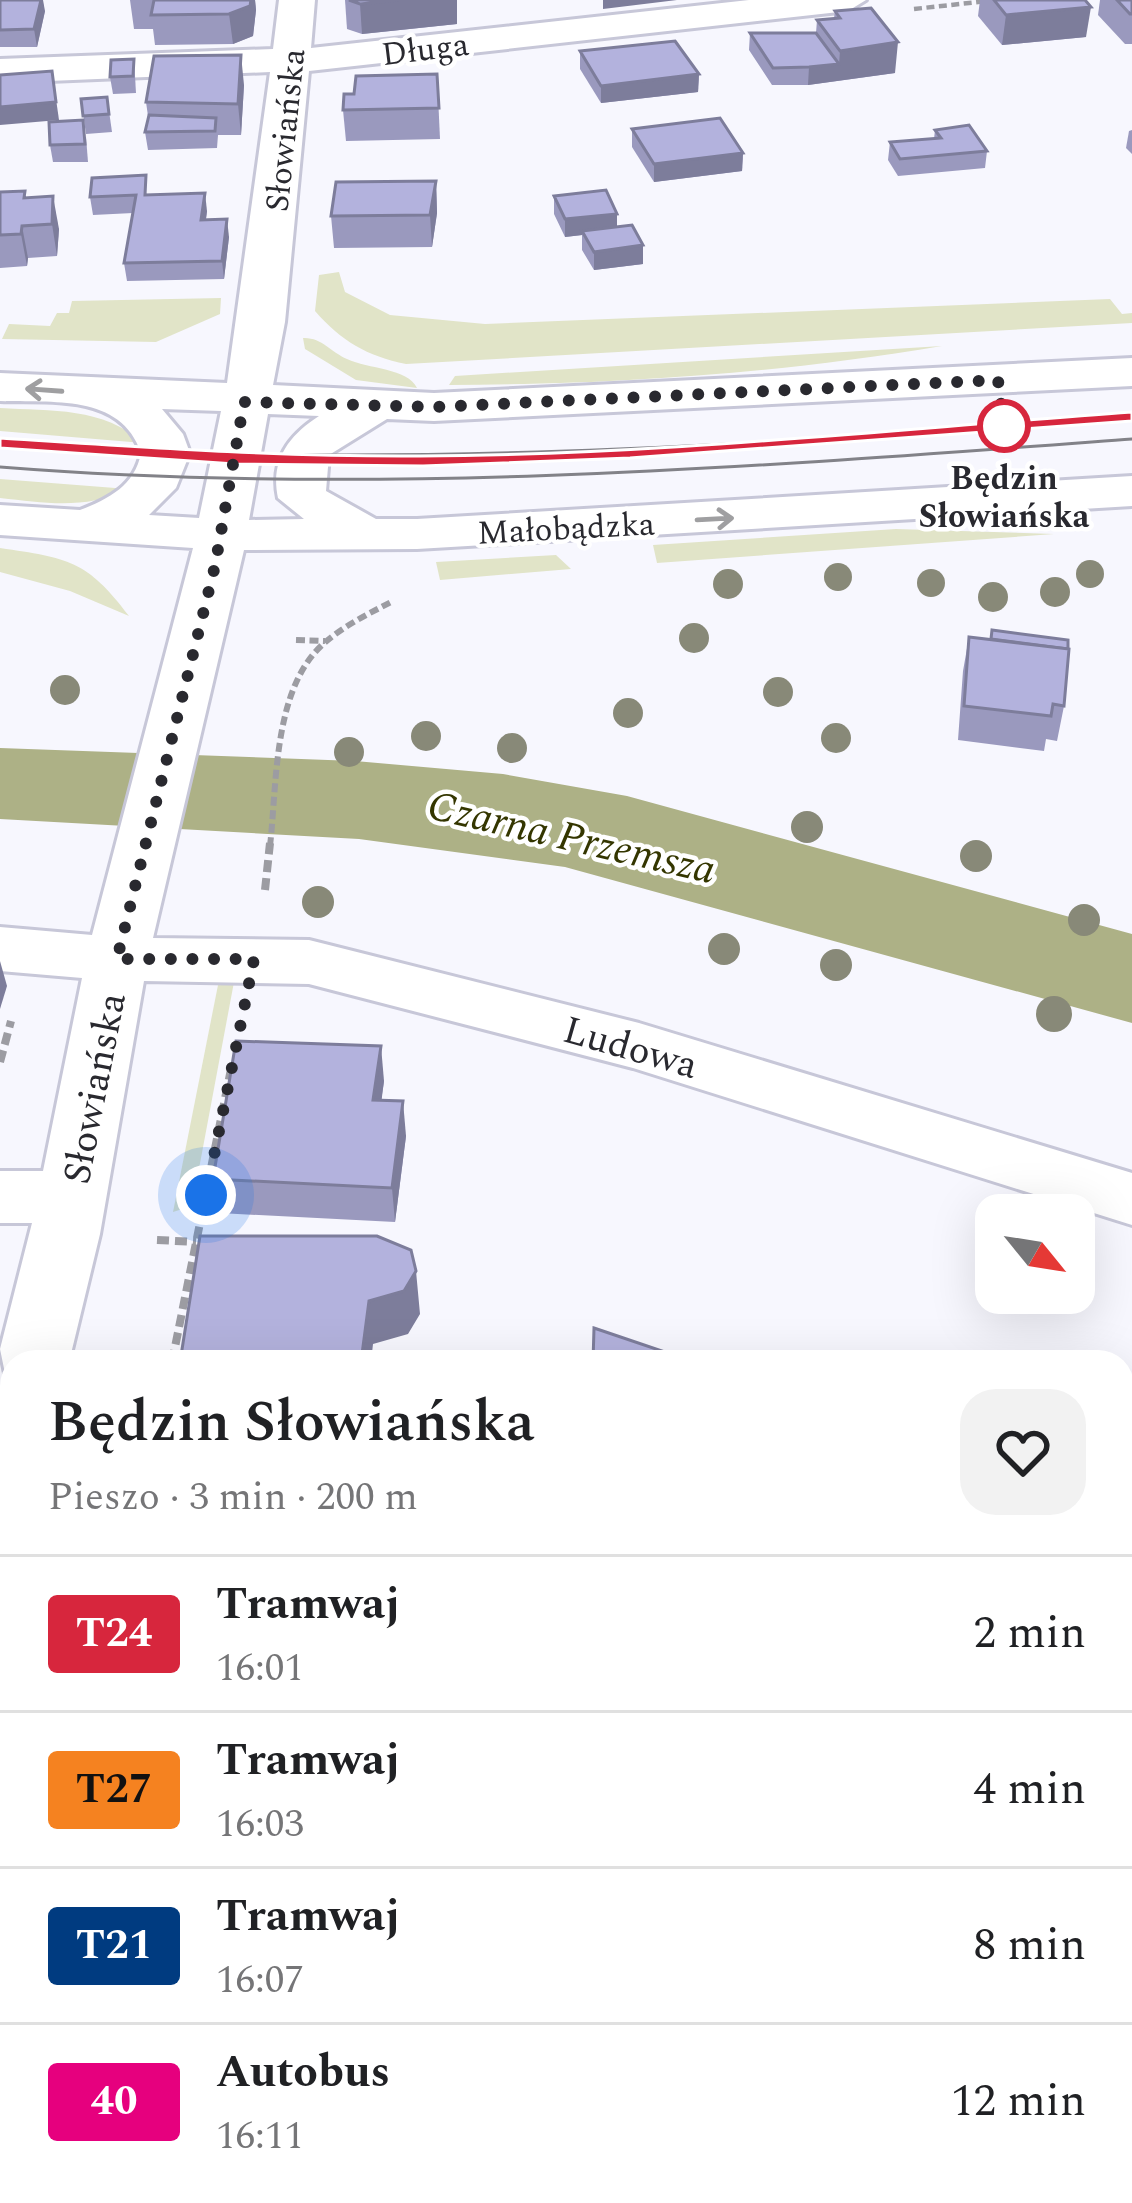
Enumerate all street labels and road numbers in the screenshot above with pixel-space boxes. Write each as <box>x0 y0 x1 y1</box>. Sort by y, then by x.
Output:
street label: Długa <box>379 20 472 80</box>
street label: Słowiańska <box>253 46 319 214</box>
street label: Małobądzka <box>476 499 656 559</box>
street label: Słowiańska <box>48 988 143 1189</box>
street label: Ludowa <box>556 1001 705 1096</box>

